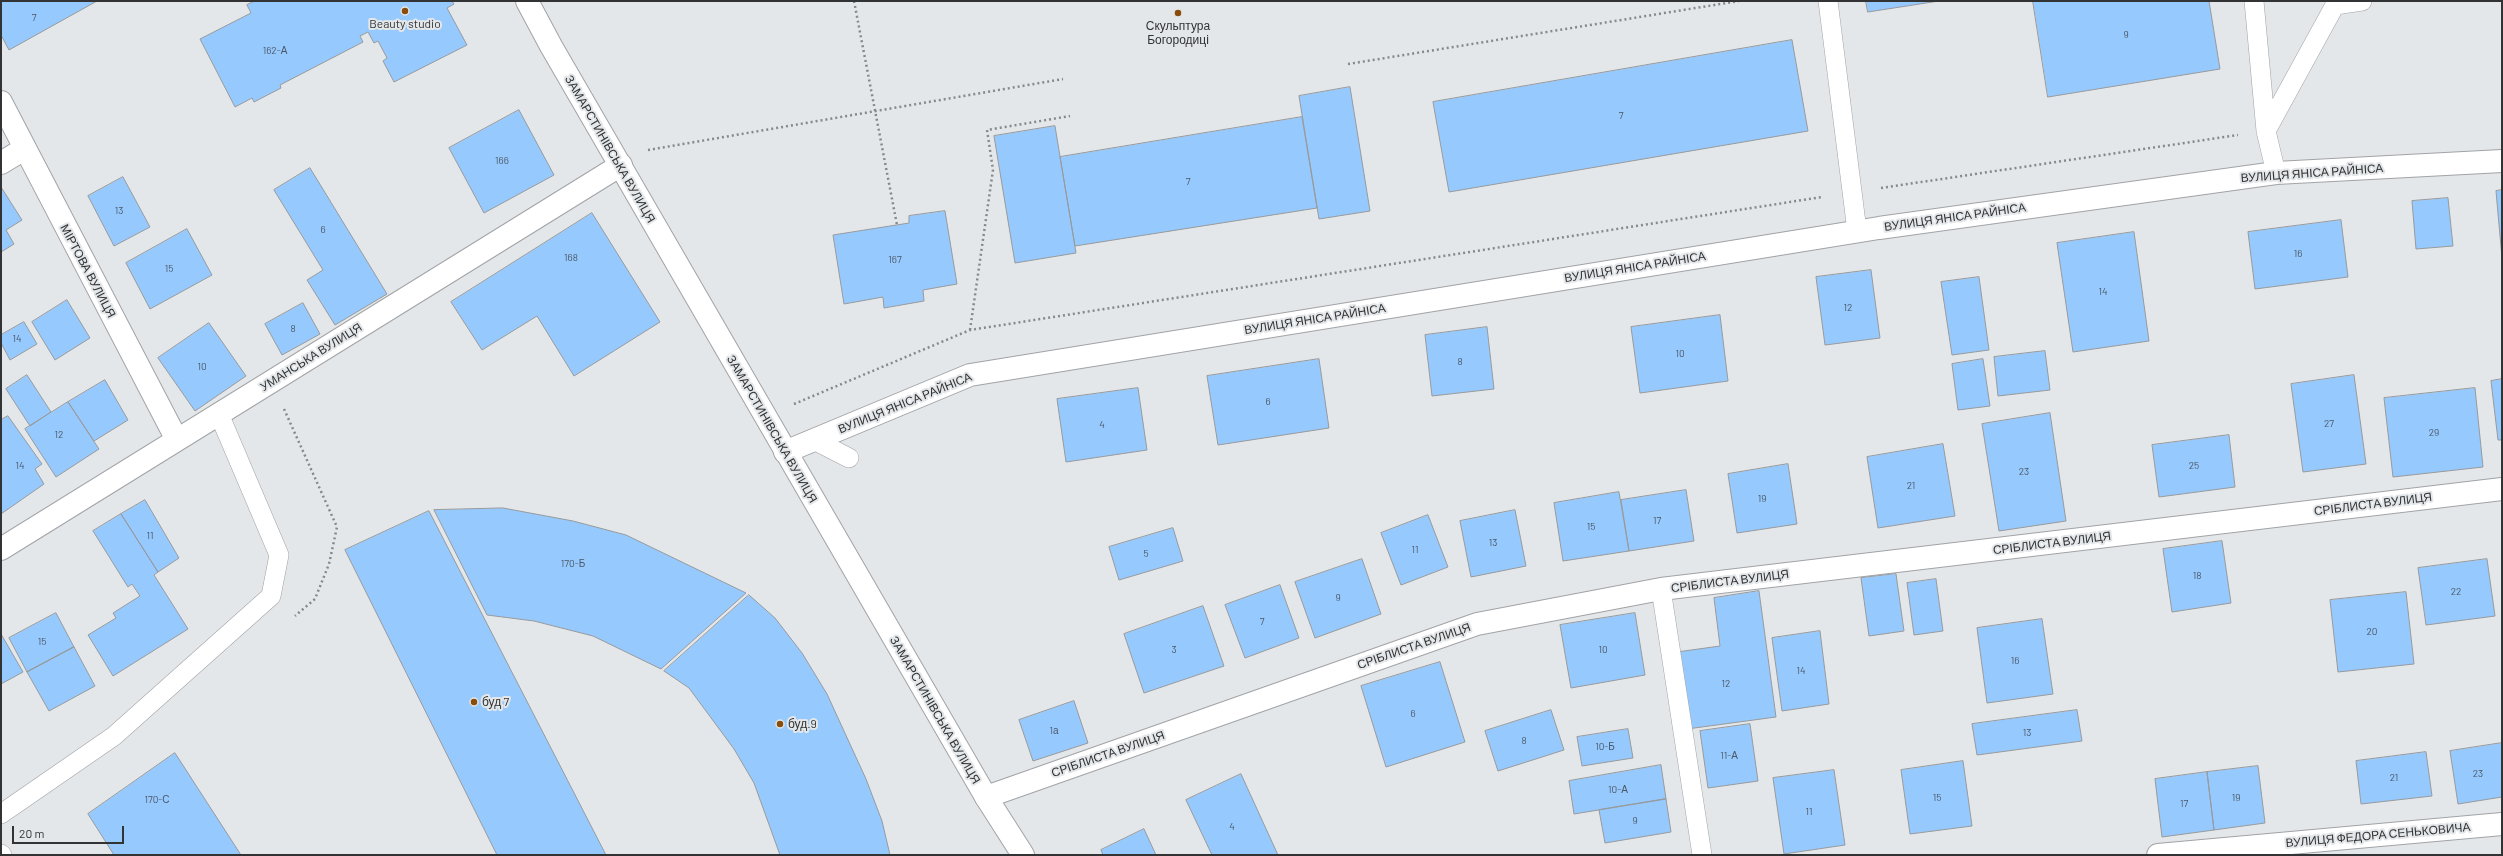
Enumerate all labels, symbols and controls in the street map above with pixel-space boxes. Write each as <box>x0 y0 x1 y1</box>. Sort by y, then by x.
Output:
marker: Beauty studio <box>400 6 410 16</box>
marker: Скульптура Богородиці <box>1173 8 1183 18</box>
house number: 7 <box>32 12 36 24</box>
place label: Beauty studio <box>369 17 441 31</box>
place label: Скульптура Богородиці <box>1146 19 1210 47</box>
house number: 9 <box>2123 29 2129 41</box>
house number: 162-А <box>263 45 287 57</box>
street label: ЗАМАРСТИНІВСЬКА ВУЛИЦЯ <box>562 73 658 225</box>
house number: 7 <box>1619 110 1623 122</box>
house number: 166 <box>495 155 509 167</box>
street label: ВУЛИЦЯ ЯНІСА РАЙНІСА <box>2240 161 2384 185</box>
house number: 7 <box>1186 176 1190 188</box>
street label: ВУЛИЦЯ ЯНІСА РАЙНІСА <box>1883 200 2027 234</box>
house number: 13 <box>115 205 123 217</box>
street label: МІРТОВА ВУЛИЦЯ <box>57 222 119 320</box>
house number: 6 <box>320 224 326 236</box>
house number: 16 <box>2294 248 2302 260</box>
street label: ВУЛИЦЯ ЯНІСА РАЙНІСА <box>1563 249 1707 285</box>
house number: 168 <box>564 252 578 264</box>
house number: 167 <box>888 254 902 266</box>
house number: 15 <box>165 263 173 275</box>
house number: 14 <box>2098 286 2108 298</box>
street label: ВУЛИЦЯ ЯНІСА РАЙНІСА <box>1243 301 1387 337</box>
house number: 12 <box>1844 302 1852 314</box>
street label: УМАНСЬКА ВУЛИЦЯ <box>258 320 364 394</box>
house number: 8 <box>290 323 296 335</box>
house number: 14 <box>12 333 22 345</box>
house number: 10 <box>1675 348 1685 360</box>
street label: ЗАМАРСТИНІВСЬКА ВУЛИЦЯ <box>724 353 820 505</box>
house number: 8 <box>1457 356 1463 368</box>
house number: 10 <box>197 361 207 373</box>
street label: ВУЛИЦЯ ЯНІСА РАЙНІСА <box>836 370 974 436</box>
house number: 6 <box>1265 396 1271 408</box>
house number: 27 <box>2324 418 2334 430</box>
house number: 4 <box>1099 419 1105 431</box>
house number: 29 <box>2429 427 2439 439</box>
house number: 12 <box>55 429 63 441</box>
house number: 14 <box>15 460 25 472</box>
house number: 25 <box>2189 460 2199 472</box>
house number: 23 <box>2019 466 2029 478</box>
house number: 21 <box>1907 480 1915 492</box>
street label: СРІБЛИСТА ВУЛИЦЯ <box>2313 490 2433 518</box>
house number: 19 <box>1758 493 1766 505</box>
house number: 17 <box>1653 515 1661 527</box>
house number: 15 <box>1587 521 1595 533</box>
street label: СРІБЛИСТА ВУЛИЦЯ <box>1992 529 2112 557</box>
house number: 11 <box>146 530 154 542</box>
house number: 13 <box>1489 537 1497 549</box>
house number: 11 <box>1411 544 1419 556</box>
house number: 5 <box>1143 548 1149 560</box>
house number: 170-Б <box>561 558 585 570</box>
street label: СРІБЛИСТА ВУЛИЦЯ <box>1670 567 1790 595</box>
house number: 18 <box>2193 570 2201 582</box>
house number: 22 <box>2451 586 2461 598</box>
house number: 9 <box>1335 592 1341 604</box>
house number: 7 <box>1260 616 1264 628</box>
street label: СРІБЛИСТА ВУЛИЦЯ <box>1355 620 1473 672</box>
house number: 20 <box>2366 626 2378 638</box>
street label: ЗАМАРСТИНІВСЬКА ВУЛИЦЯ <box>887 634 983 786</box>
house number: 15 <box>38 636 46 648</box>
house number: 3 <box>1171 644 1177 656</box>
house number: 10 <box>1598 644 1608 656</box>
house number: 16 <box>2011 655 2019 667</box>
house number: 14 <box>1796 665 1806 677</box>
house number: 12 <box>1722 678 1730 690</box>
place label: буд 7 <box>482 695 509 709</box>
marker: буд 7 <box>469 697 479 707</box>
house number: 6 <box>1410 708 1416 720</box>
place label: буд.9 <box>788 717 817 731</box>
marker: буд.9 <box>775 719 785 729</box>
house number: 1а <box>1049 725 1059 737</box>
house number: 13 <box>2023 727 2031 739</box>
street label: СРІБЛИСТА ВУЛИЦЯ <box>1049 728 1167 780</box>
house number: 8 <box>1521 735 1527 747</box>
house number: 10-Б <box>1595 741 1615 753</box>
house number: 11-А <box>1720 750 1738 762</box>
house number: 23 <box>2473 768 2483 780</box>
house number: 21 <box>2390 772 2398 784</box>
house number: 10-А <box>1608 784 1628 796</box>
house number: 15 <box>1933 792 1941 804</box>
house number: 19 <box>2232 792 2240 804</box>
house number: 170-С <box>144 794 170 806</box>
house number: 17 <box>2180 798 2188 810</box>
house number: 11 <box>1805 806 1813 818</box>
house number: 9 <box>1632 815 1638 827</box>
scale bar <box>14 818 126 844</box>
street label: ВУЛИЦЯ ФЕДОРА СЕНЬКОВИЧА <box>2285 820 2471 850</box>
house number: 4 <box>1229 821 1235 833</box>
text: 20 m <box>19 826 45 840</box>

